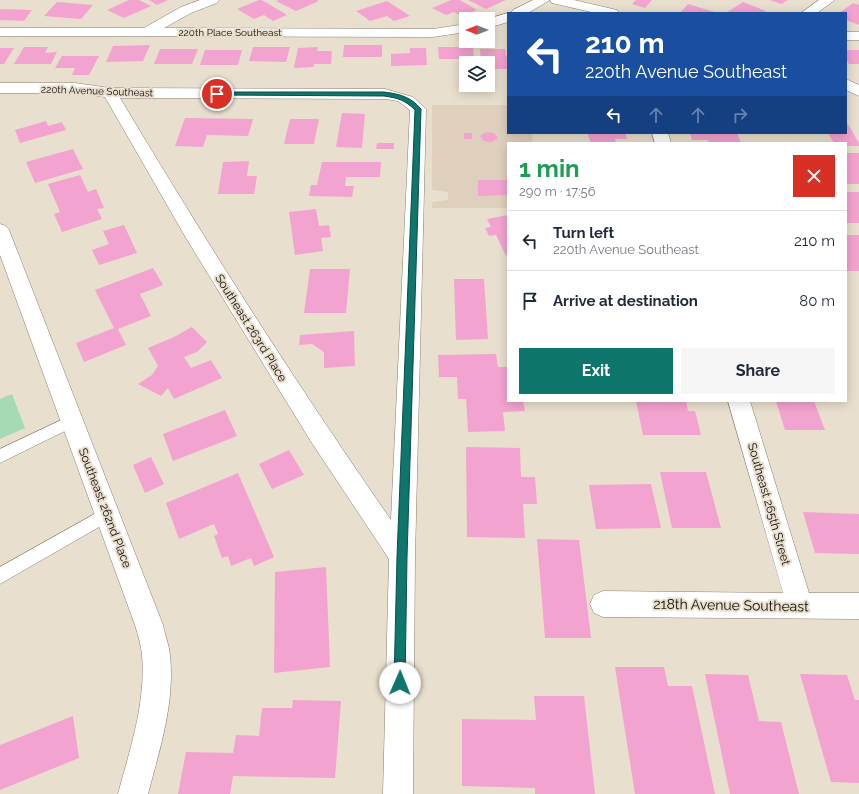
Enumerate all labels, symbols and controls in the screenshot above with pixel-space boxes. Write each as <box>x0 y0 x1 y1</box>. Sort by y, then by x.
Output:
north arrow <box>459 12 495 48</box>
map controls <box>459 12 495 92</box>
street label: 220th Place Southeast <box>178 27 282 38</box>
text: 210 m <box>585 27 665 60</box>
icon: left <box>519 28 571 80</box>
button: layers <box>459 56 495 92</box>
text: 220th Avenue Southeast <box>585 61 787 82</box>
pin <box>200 77 234 111</box>
icon: arrive <box>206 83 228 105</box>
street label: 220th Avenue Southeast <box>41 84 154 98</box>
icon: left <box>603 104 625 126</box>
icon: ahead <box>645 104 667 126</box>
icon: ahead <box>687 104 709 126</box>
icon: right <box>729 104 751 126</box>
text: 1 min <box>519 154 580 183</box>
button: close <box>793 155 835 197</box>
text: 290 m · 17:56 <box>519 184 596 199</box>
text: Turn left <box>553 224 614 242</box>
icon: left <box>519 230 541 252</box>
text: 210 m <box>794 232 835 250</box>
text: 220th Avenue Southeast <box>553 242 699 257</box>
street label: Southeast 263rd Place <box>212 272 290 384</box>
icon: arrive <box>519 290 541 312</box>
text: Arrive at destination <box>553 292 698 310</box>
text: 80 m <box>799 292 835 310</box>
button: Exit <box>519 348 673 394</box>
button: Share <box>681 348 835 394</box>
street label: Southeast 265th Street <box>745 441 793 567</box>
street label: Southeast 262nd Place <box>76 446 134 570</box>
street label: 218th Avenue Southeast <box>653 596 809 614</box>
position arrow <box>379 662 421 704</box>

